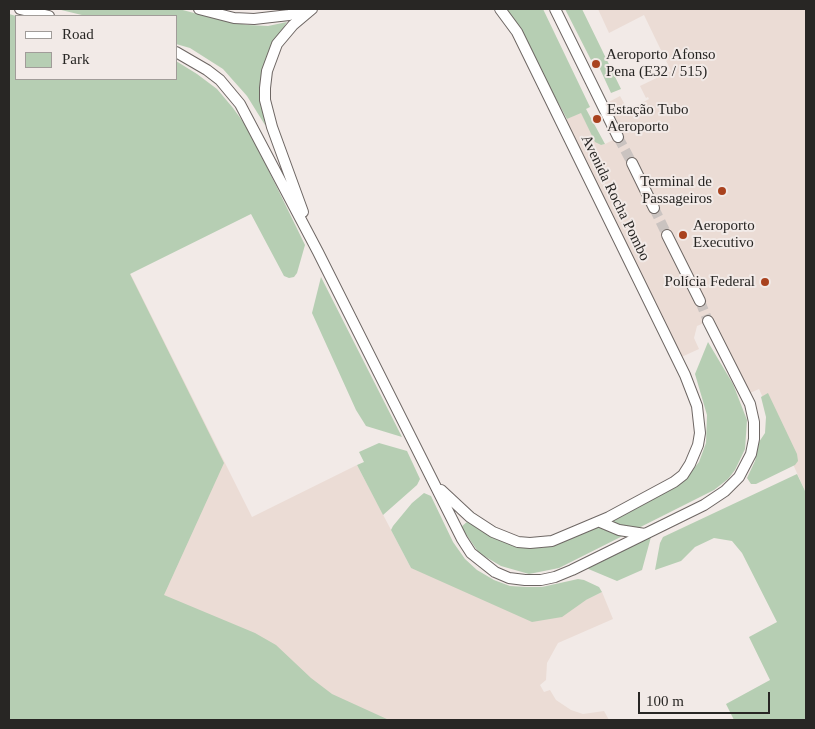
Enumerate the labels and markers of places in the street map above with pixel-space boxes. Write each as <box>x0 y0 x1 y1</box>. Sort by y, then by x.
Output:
place label: Aeroporto Afonso Pena (E32 / 515) <box>606 46 716 81</box>
marker: Aeroporto Afonso Pena (E32 / 515) <box>590 58 602 70</box>
place label: Estação Tubo Aeroporto <box>607 101 689 136</box>
marker: Estação Tubo Aeroporto <box>591 113 603 125</box>
place label: Terminal de Passageiros <box>640 173 712 208</box>
marker: Terminal de Passageiros <box>716 185 728 197</box>
place label: Aeroporto Executivo <box>693 217 755 252</box>
marker: Aeroporto Executivo <box>677 229 689 241</box>
place label: Polícia Federal <box>665 273 755 291</box>
marker: Polícia Federal <box>759 276 771 288</box>

